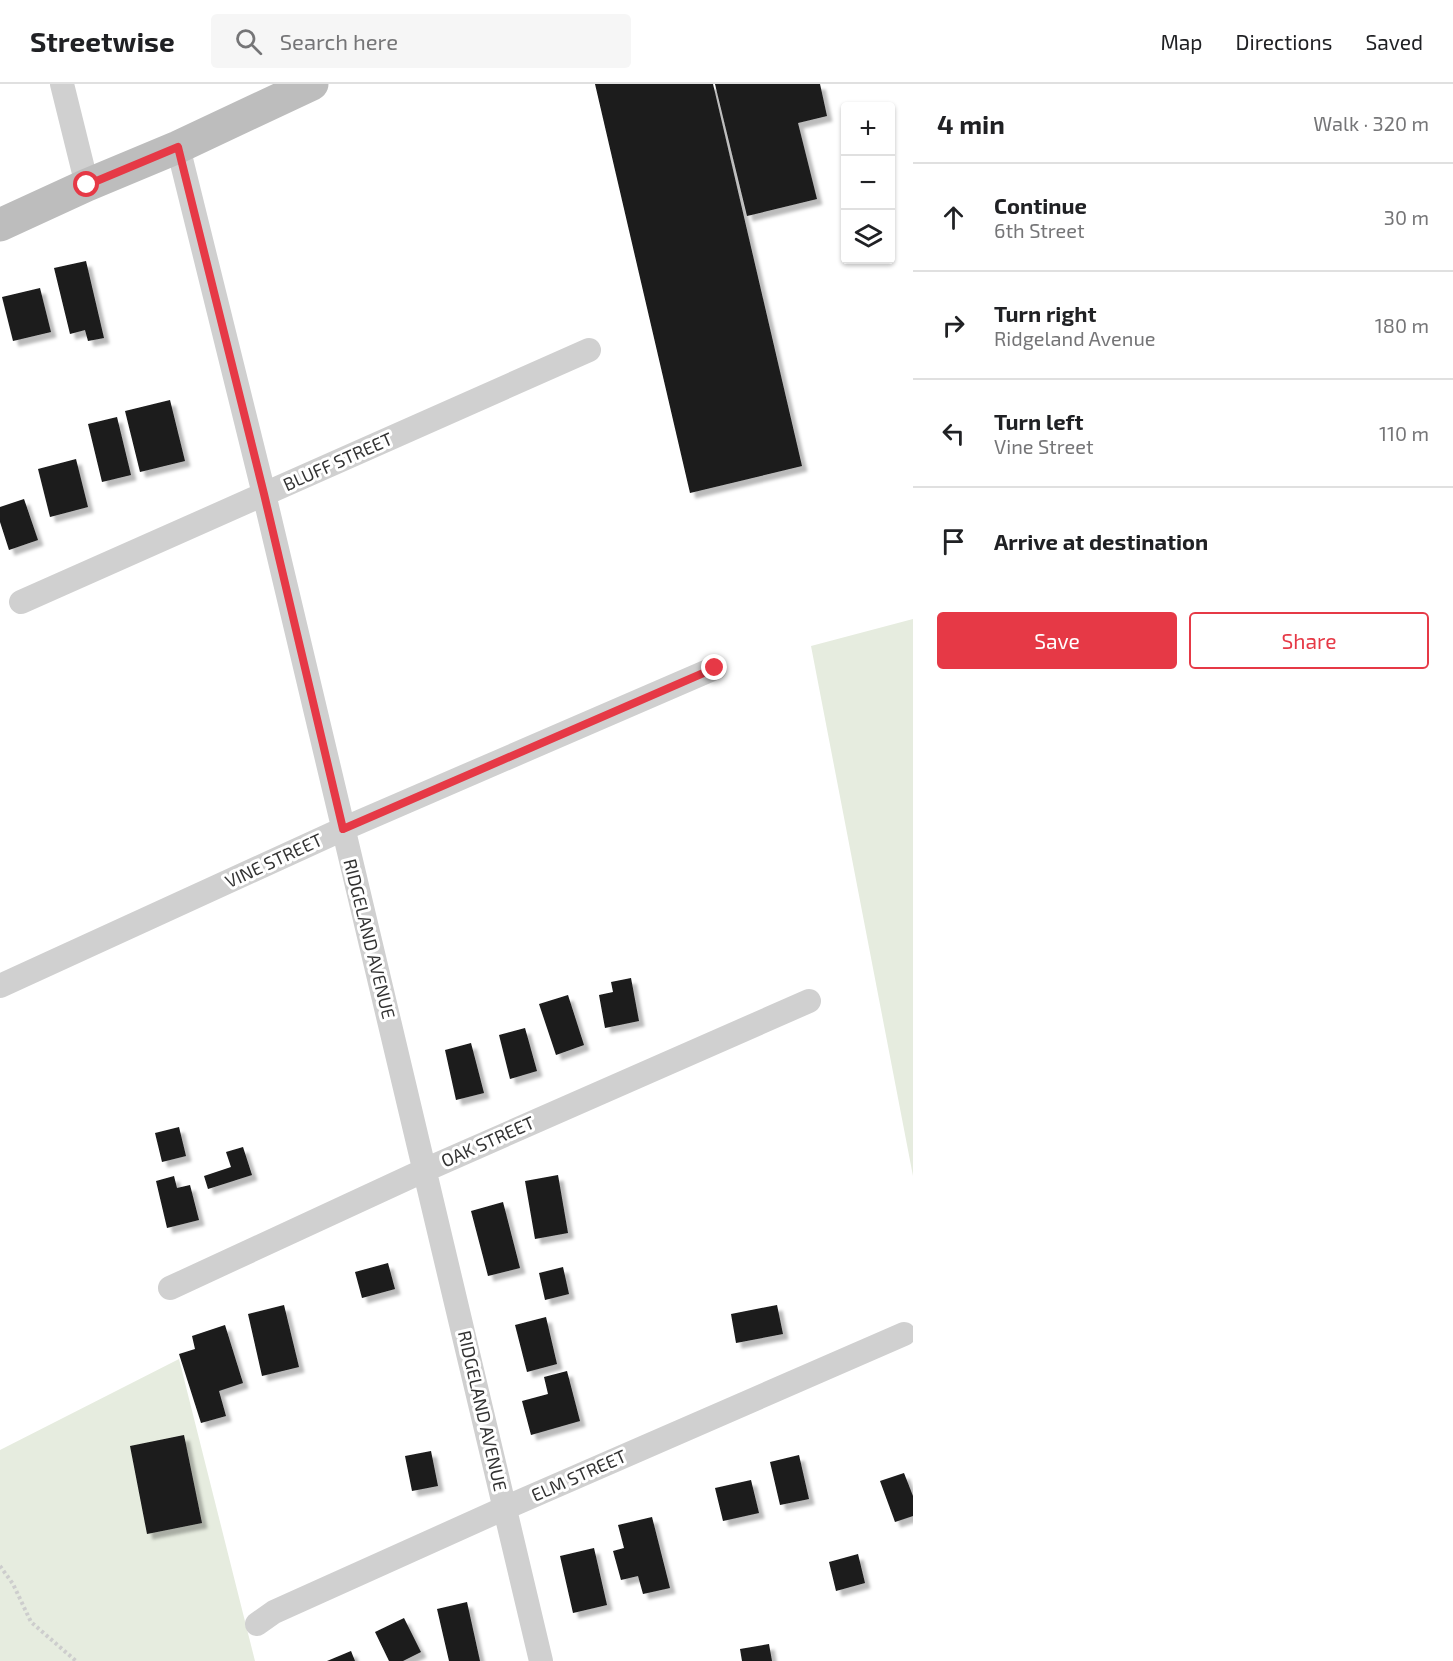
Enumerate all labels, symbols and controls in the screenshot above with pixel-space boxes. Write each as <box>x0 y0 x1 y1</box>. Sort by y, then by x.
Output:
search box <box>211 14 631 68</box>
text: Streetwise <box>30 24 175 58</box>
icon: search <box>232 25 265 58</box>
text: Search here <box>280 28 398 54</box>
text: Map <box>1160 29 1203 54</box>
text: Directions <box>1236 29 1332 54</box>
text: Saved <box>1365 29 1423 54</box>
map controls <box>841 102 895 264</box>
button: + <box>841 102 895 156</box>
text: 4 min <box>937 108 1005 139</box>
text: Walk · 320 m <box>1313 111 1429 135</box>
button: − <box>841 156 895 210</box>
route start <box>73 171 99 197</box>
text: Continue <box>994 192 1087 218</box>
icon: ahead <box>937 201 970 234</box>
text: 30 m <box>1384 205 1429 229</box>
button: layers <box>841 210 895 264</box>
text: 6th Street <box>994 218 1085 242</box>
text: Turn right <box>994 300 1096 326</box>
icon: right <box>937 309 970 342</box>
text: 180 m <box>1375 313 1429 337</box>
text: Ridgeland Avenue <box>994 326 1156 350</box>
text: Turn left <box>994 408 1083 434</box>
icon: left <box>937 417 970 450</box>
text: 110 m <box>1379 421 1429 445</box>
street label: BLUFF STREET <box>279 427 396 495</box>
text: Vine Street <box>994 434 1094 458</box>
icon: arrive <box>937 525 970 558</box>
text: Arrive at destination <box>994 528 1208 554</box>
button: Save <box>937 612 1177 669</box>
button: Share <box>1189 612 1429 669</box>
route end <box>701 654 727 680</box>
street label: VINE STREET <box>221 828 326 892</box>
street label: RIDGELAND AVENUE <box>339 856 401 1021</box>
street label: OAK STREET <box>437 1110 538 1171</box>
street label: RIDGELAND AVENUE <box>454 1328 512 1493</box>
street label: ELM STREET <box>528 1444 630 1506</box>

